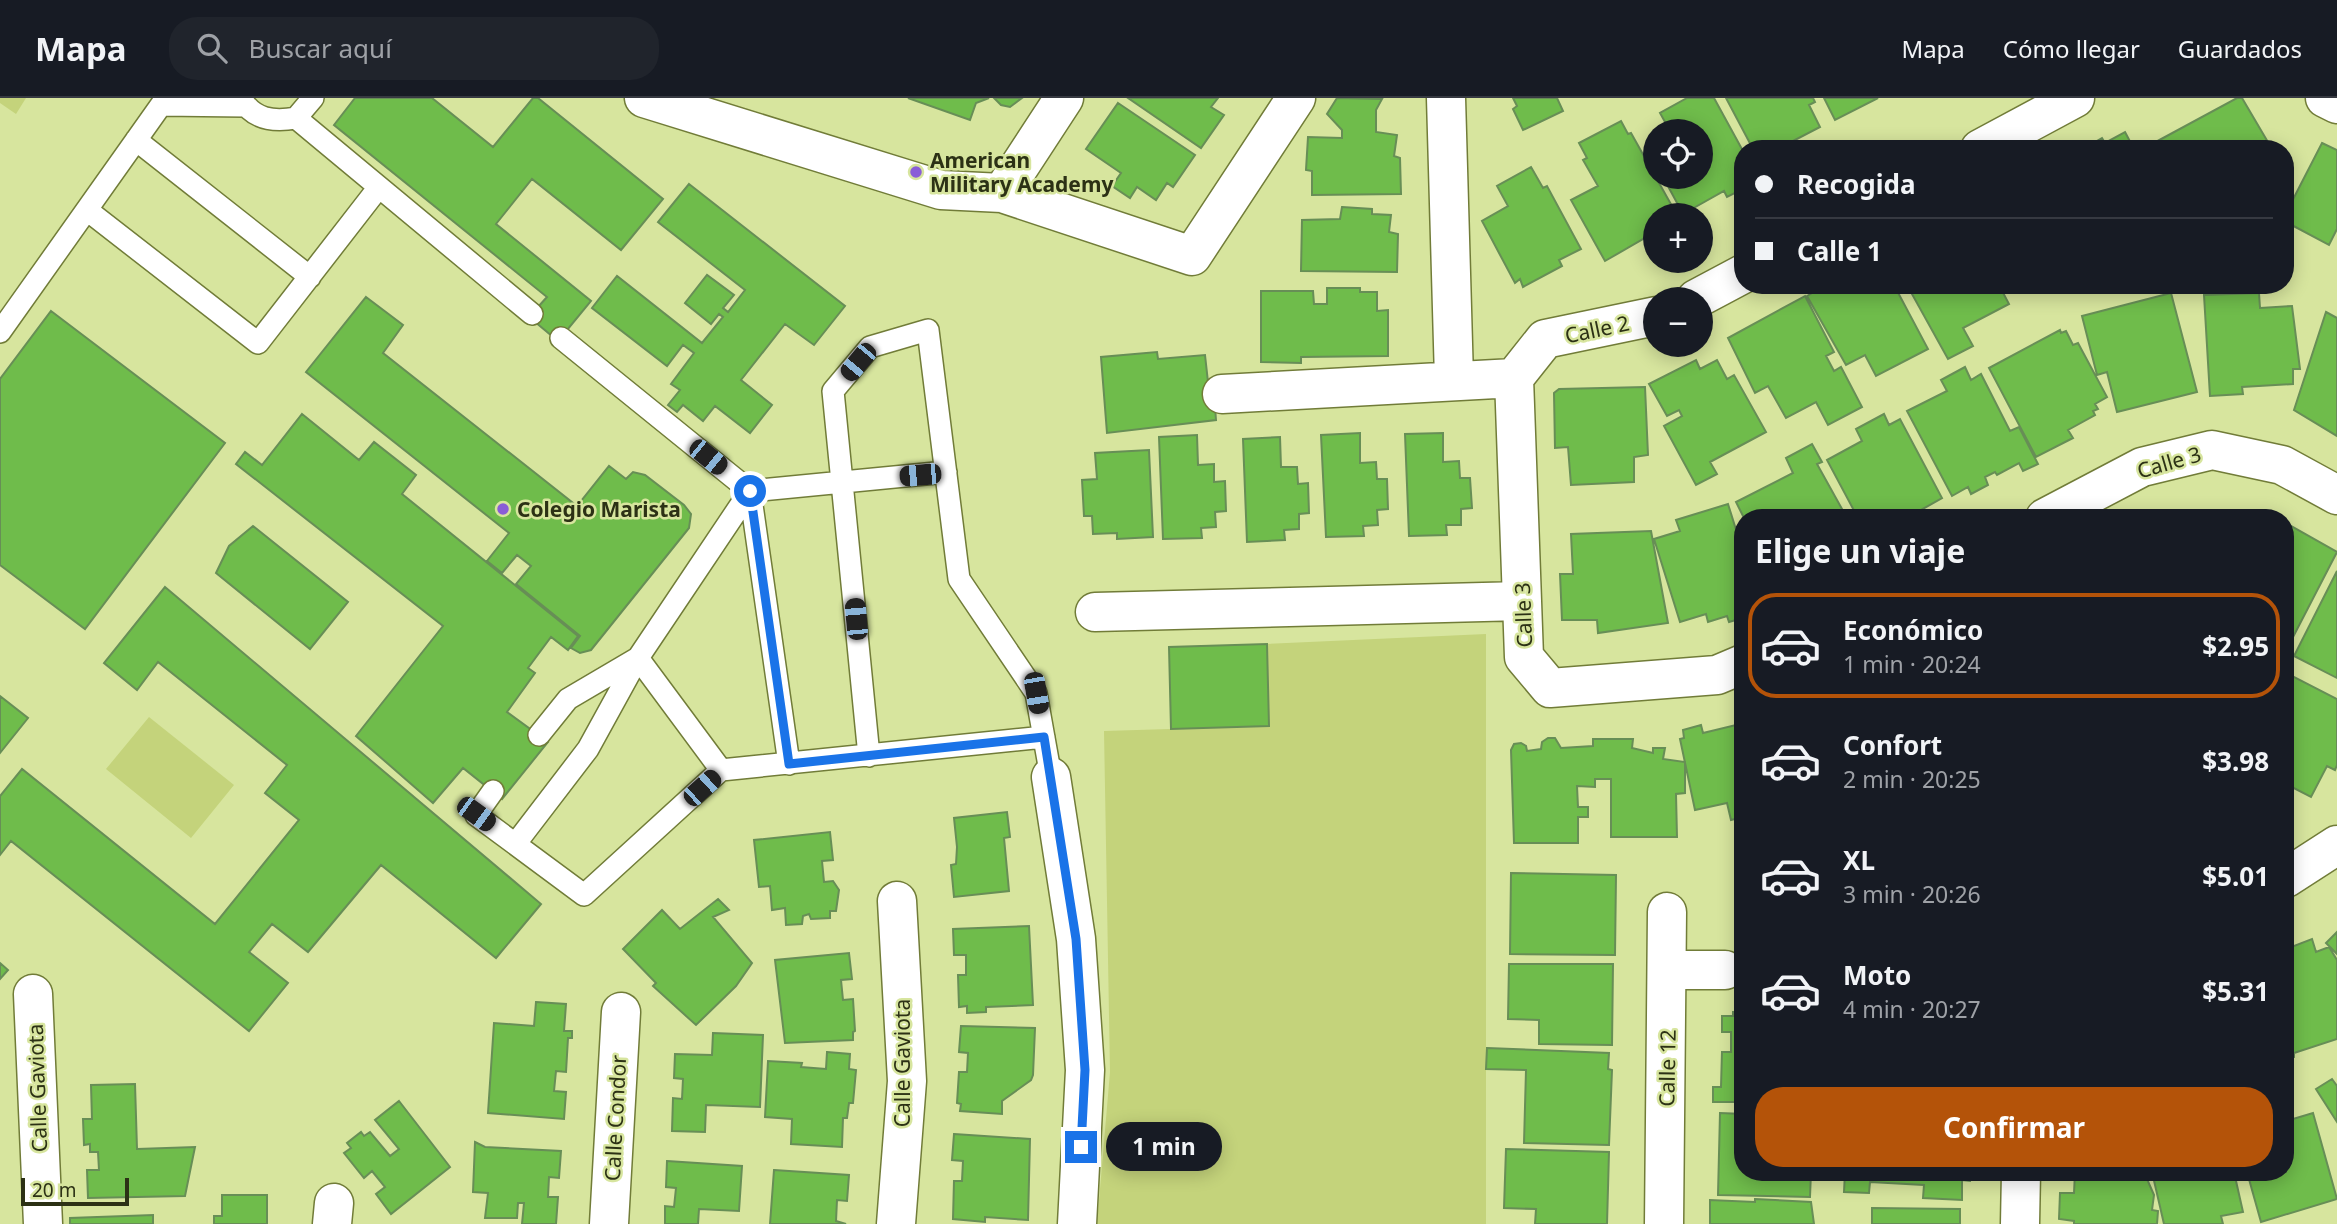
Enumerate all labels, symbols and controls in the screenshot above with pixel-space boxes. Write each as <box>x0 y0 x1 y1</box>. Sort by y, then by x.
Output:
search box <box>169 17 659 80</box>
text: Mapa <box>35 26 127 71</box>
icon: search <box>193 29 231 67</box>
text: Buscar aquí <box>249 30 392 66</box>
text: Mapa <box>1901 32 1965 65</box>
text: Cómo llegar <box>2003 32 2140 65</box>
text: Guardados <box>2178 32 2302 65</box>
map controls <box>1643 119 1713 357</box>
button: locate <box>1643 119 1713 189</box>
place label: American Military Academy <box>930 146 1113 198</box>
marker: American Military Academy <box>908 164 924 180</box>
text: Recogida <box>1797 166 1915 202</box>
button: + <box>1643 203 1713 273</box>
text: Calle 1 <box>1797 233 1882 269</box>
button: − <box>1643 287 1713 357</box>
street label: Calle 2 <box>1562 309 1632 349</box>
car <box>837 339 880 385</box>
car <box>686 436 731 478</box>
street label: Calle 3 <box>2134 440 2204 484</box>
car <box>899 463 942 487</box>
route start <box>734 475 766 507</box>
place label: Colegio Marista <box>517 495 681 523</box>
marker: Colegio Marista <box>495 501 511 517</box>
text: Elige un viaje <box>1755 529 1965 572</box>
street label: Calle 3 <box>1508 582 1538 648</box>
car <box>844 597 869 641</box>
text: Económico <box>1843 612 1983 648</box>
icon: car <box>1759 614 1822 677</box>
text: $2.95 <box>2202 628 2269 664</box>
text: 1 min · 20:24 <box>1843 648 1981 680</box>
car <box>1023 670 1050 716</box>
text: Confort <box>1843 727 1942 763</box>
icon: car <box>1759 729 1822 792</box>
text: $3.98 <box>2202 743 2269 779</box>
text: 2 min · 20:25 <box>1843 763 1981 795</box>
car <box>680 766 725 810</box>
car <box>453 793 500 835</box>
text: XL <box>1843 842 1875 878</box>
icon: car <box>1759 844 1822 907</box>
text: $5.01 <box>2202 858 2269 894</box>
text: 3 min · 20:26 <box>1843 878 1981 910</box>
text: Moto <box>1843 957 1911 993</box>
icon: car <box>1759 959 1822 1022</box>
text: $5.31 <box>2202 973 2269 1009</box>
text: 4 min · 20:27 <box>1843 993 1981 1025</box>
street label: Calle Gaviota <box>888 999 916 1127</box>
street label: Calle Gaviota <box>21 1023 53 1153</box>
street label: Calle 12 <box>1652 1029 1682 1107</box>
street label: Calle Condor <box>598 1054 632 1182</box>
button: Confirmar <box>1755 1087 2273 1167</box>
callout: 1 min <box>1106 1122 1221 1172</box>
text: 1 min <box>1132 1130 1196 1162</box>
route end <box>1065 1131 1097 1163</box>
scale bar <box>21 1175 130 1207</box>
text: 20 m <box>32 1177 76 1203</box>

